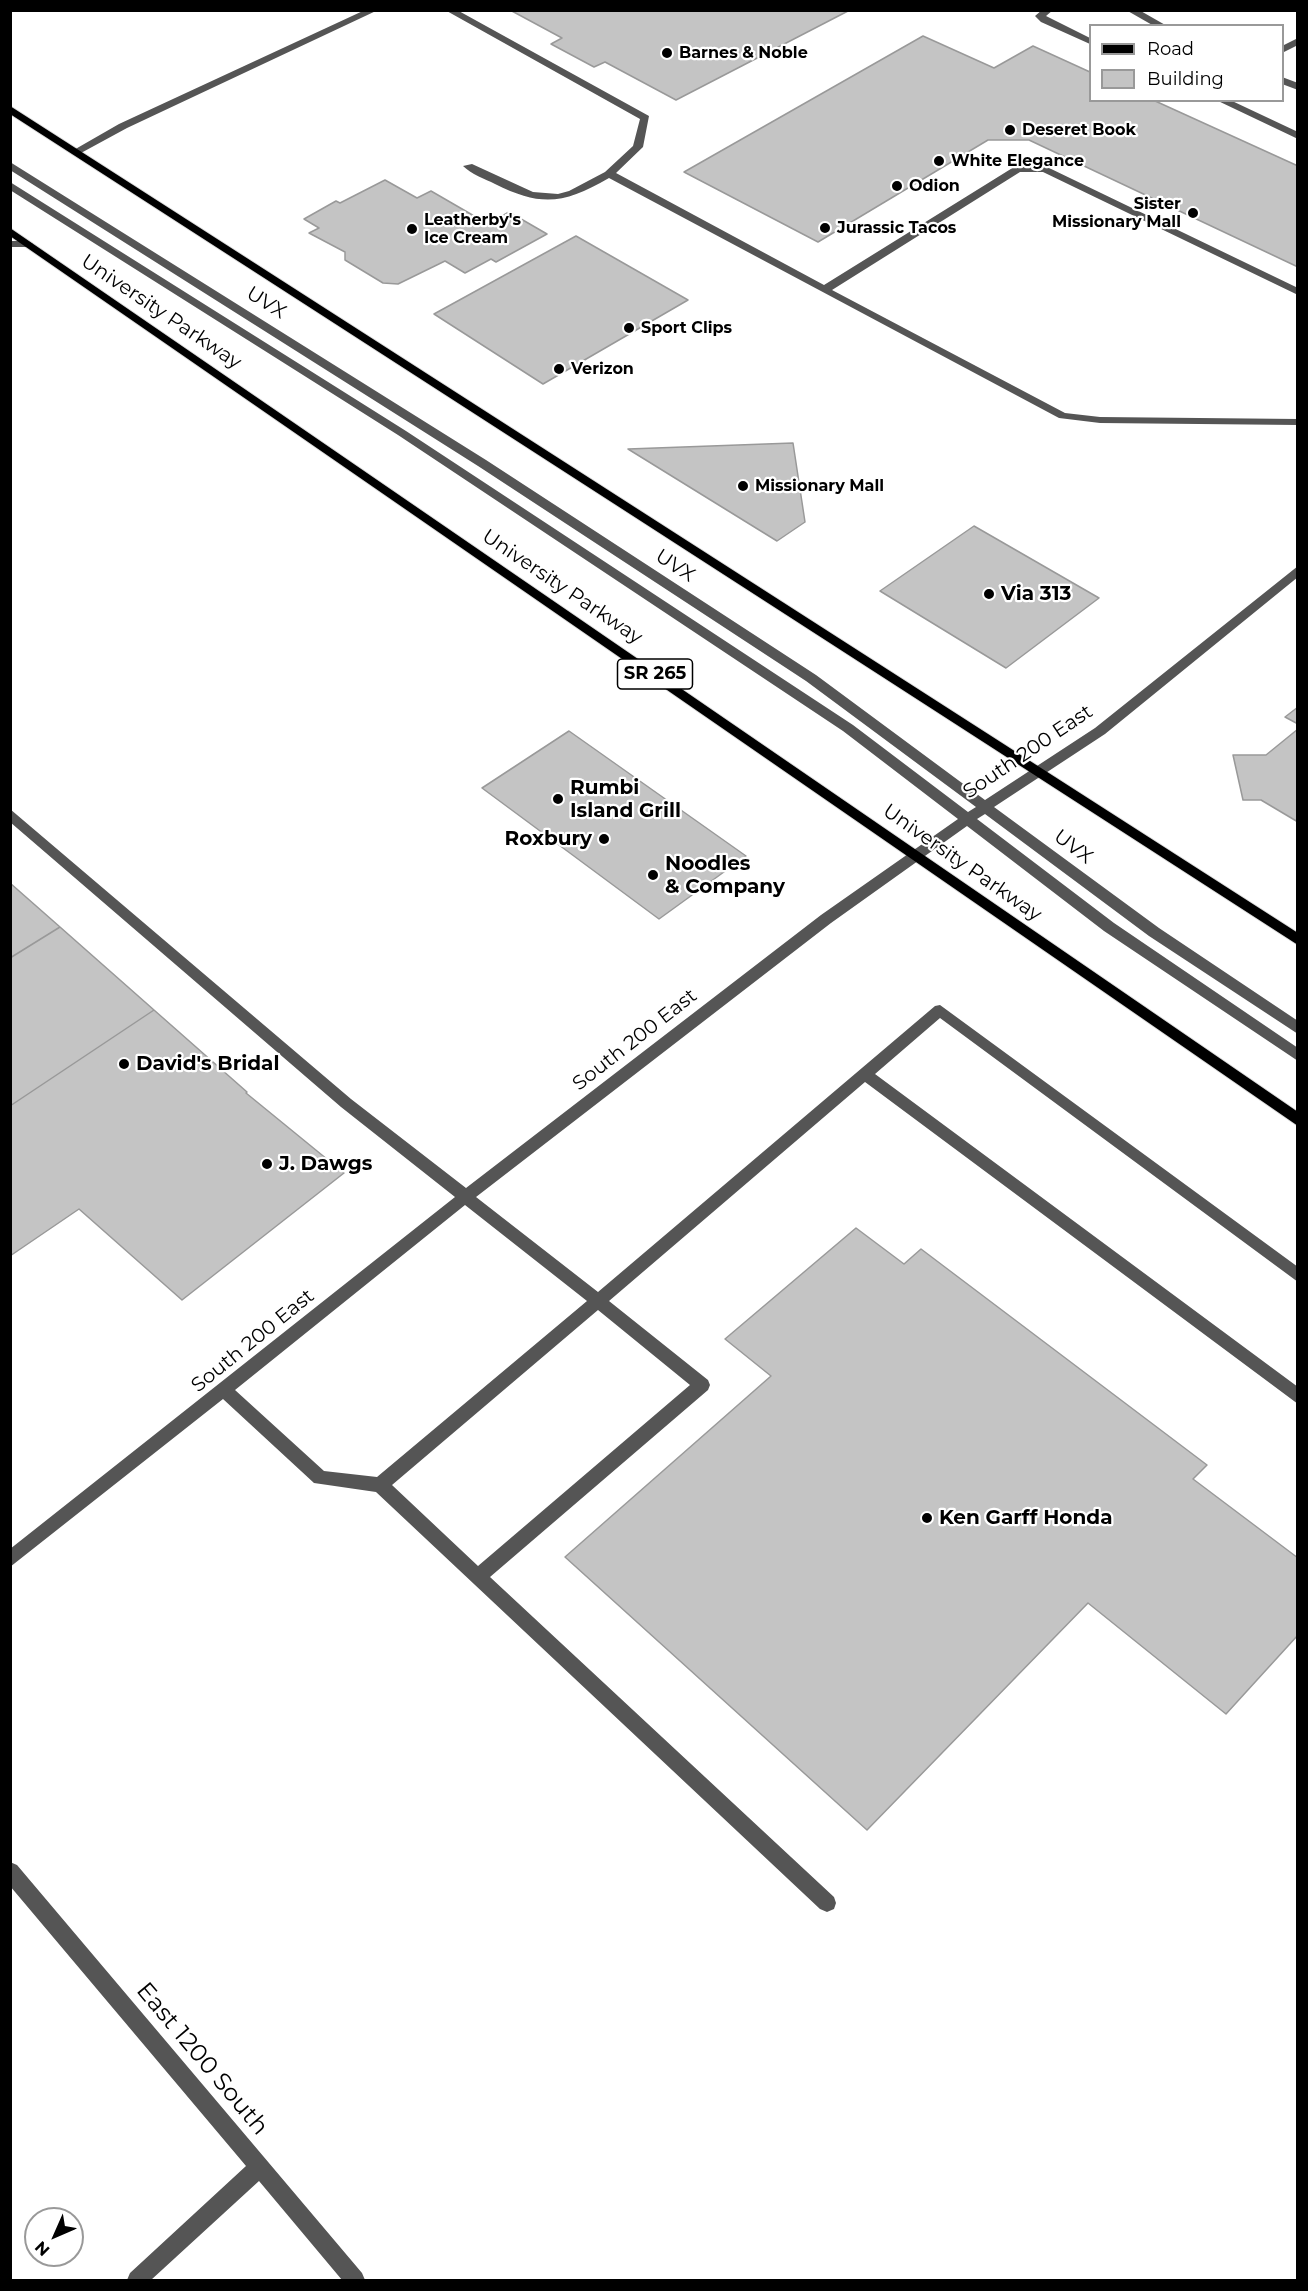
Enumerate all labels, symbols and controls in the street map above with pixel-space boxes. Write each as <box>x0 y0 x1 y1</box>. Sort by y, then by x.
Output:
legend <box>1089 24 1284 102</box>
text: Road <box>1147 38 1194 60</box>
place label: Barnes & Noble <box>679 43 808 63</box>
marker: Barnes & Noble <box>660 46 674 60</box>
text: Building <box>1147 68 1224 90</box>
place label: Deseret Book <box>1022 120 1136 140</box>
marker: Deseret Book <box>1003 123 1017 137</box>
place label: White Elegance <box>951 151 1084 171</box>
marker: White Elegance <box>932 154 946 168</box>
place label: Odion <box>909 176 960 196</box>
marker: Odion <box>890 179 904 193</box>
place label: Sister Missionary Mall <box>1052 194 1181 232</box>
marker: Sister Missionary Mall <box>1186 206 1200 220</box>
place label: Leatherby's Ice Cream <box>424 210 521 248</box>
place label: Jurassic Tacos <box>837 218 956 238</box>
marker: Jurassic Tacos <box>818 221 832 235</box>
marker: Leatherby's Ice Cream <box>405 222 419 236</box>
street label: University Parkway <box>76 249 246 375</box>
street label: UVX <box>242 282 290 324</box>
place label: Sport Clips <box>641 318 732 338</box>
marker: Sport Clips <box>622 321 636 335</box>
place label: Verizon <box>571 359 634 379</box>
marker: Verizon <box>552 362 566 376</box>
place label: Missionary Mall <box>755 476 884 496</box>
marker: Missionary Mall <box>736 479 750 493</box>
street label: University Parkway <box>477 524 647 650</box>
street label: UVX <box>651 544 699 588</box>
place label: Via 313 <box>1001 582 1071 606</box>
marker: Via 313 <box>982 587 996 601</box>
road number: SR 265 <box>618 659 692 689</box>
street label: South 200 East <box>959 700 1097 804</box>
place label: Rumbi Island Grill <box>570 776 681 823</box>
marker: Rumbi Island Grill <box>551 792 565 806</box>
street label: University Parkway <box>878 799 1046 927</box>
street label: UVX <box>1049 825 1097 869</box>
place label: Roxbury <box>504 827 592 851</box>
marker: Roxbury <box>597 832 611 846</box>
place label: Noodles & Company <box>665 852 785 899</box>
marker: Noodles & Company <box>646 868 660 882</box>
street label: South 200 East <box>568 984 702 1096</box>
place label: David's Bridal <box>136 1052 279 1076</box>
marker: David's Bridal <box>117 1057 131 1071</box>
place label: J. Dawgs <box>279 1152 372 1176</box>
marker: J. Dawgs <box>260 1157 274 1171</box>
street label: South 200 East <box>187 1284 319 1398</box>
place label: Ken Garff Honda <box>939 1506 1112 1530</box>
marker: Ken Garff Honda <box>920 1511 934 1525</box>
street label: East 1200 South <box>130 1977 274 2141</box>
north arrow <box>24 2207 84 2267</box>
text: N <box>31 2237 54 2260</box>

